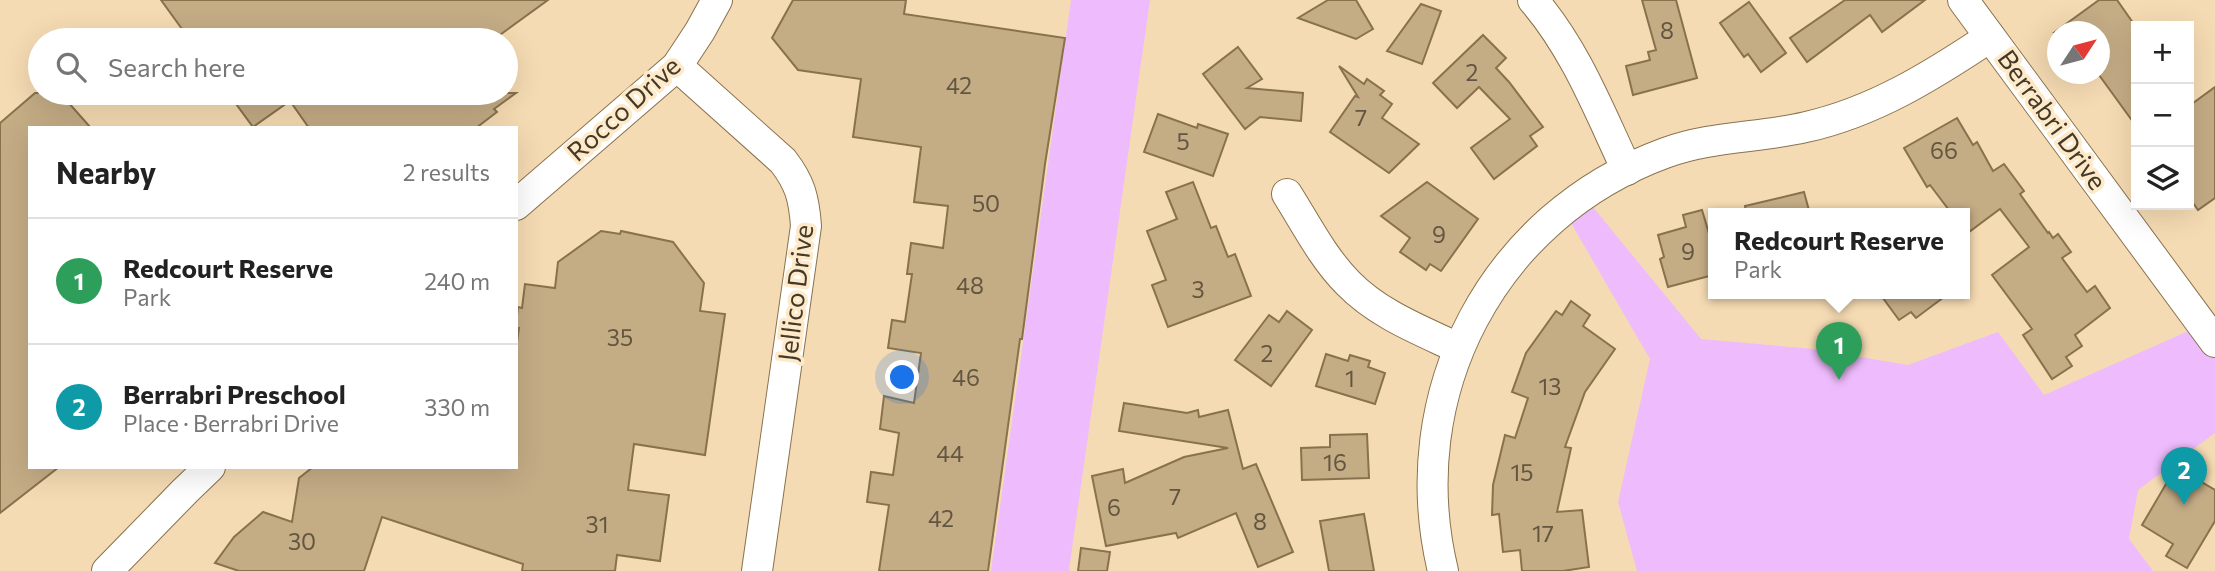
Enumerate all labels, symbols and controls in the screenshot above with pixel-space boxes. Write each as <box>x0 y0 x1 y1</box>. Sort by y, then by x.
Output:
house number: 8 <box>1660 16 1674 44</box>
north arrow <box>2047 21 2110 84</box>
map controls <box>2131 21 2194 210</box>
button: + <box>2131 21 2194 84</box>
search box <box>28 28 518 105</box>
street label: Berrabri Drive <box>1992 43 2114 195</box>
icon: search <box>52 48 90 86</box>
street label: Rocco Drive <box>560 49 686 167</box>
text: Search here <box>108 51 246 82</box>
house number: 2 <box>1466 58 1478 86</box>
house number: 42 <box>946 71 972 99</box>
button: − <box>2131 84 2194 147</box>
house number: 7 <box>1355 103 1367 131</box>
house number: 5 <box>1176 127 1190 155</box>
house number: 66 <box>1930 136 1958 164</box>
button: layers <box>2131 147 2194 210</box>
text: Nearby <box>56 153 156 190</box>
text: 2 results <box>403 158 490 186</box>
house number: 50 <box>972 189 1000 217</box>
popup <box>1708 208 1970 299</box>
house number: 9 <box>1432 220 1446 248</box>
street label: Jellico Drive <box>771 223 818 363</box>
text: Redcourt Reserve <box>1734 224 1944 255</box>
house number: 9 <box>1681 237 1695 265</box>
text: Redcourt Reserve <box>123 252 333 283</box>
text: Park <box>1734 255 1782 283</box>
text: 1 <box>74 267 84 295</box>
text: 240 m <box>424 267 490 295</box>
house number: 48 <box>956 271 984 299</box>
house number: 3 <box>1191 275 1205 303</box>
text: Park <box>123 283 171 311</box>
pin: 1 <box>1816 322 1862 380</box>
house number: 35 <box>607 323 633 351</box>
house number: 2 <box>1261 339 1273 367</box>
your location <box>885 360 919 394</box>
house number: 46 <box>952 363 980 391</box>
house number: 1 <box>1345 364 1355 392</box>
house number: 13 <box>1539 372 1561 400</box>
text: Berrabri Preschool <box>123 378 346 409</box>
text: 2 <box>72 393 86 421</box>
text: 330 m <box>424 393 490 421</box>
text: Place · Berrabri Drive <box>123 409 339 437</box>
house number: 44 <box>936 439 964 467</box>
pin: 2 <box>2161 447 2207 505</box>
house number: 16 <box>1323 448 1347 476</box>
house number: 15 <box>1510 458 1534 486</box>
house number: 7 <box>1169 482 1181 510</box>
house number: 6 <box>1107 493 1121 521</box>
house number: 42 <box>928 504 954 532</box>
house number: 8 <box>1253 507 1267 535</box>
house number: 31 <box>586 510 608 538</box>
house number: 17 <box>1532 519 1554 547</box>
house number: 30 <box>288 527 316 555</box>

